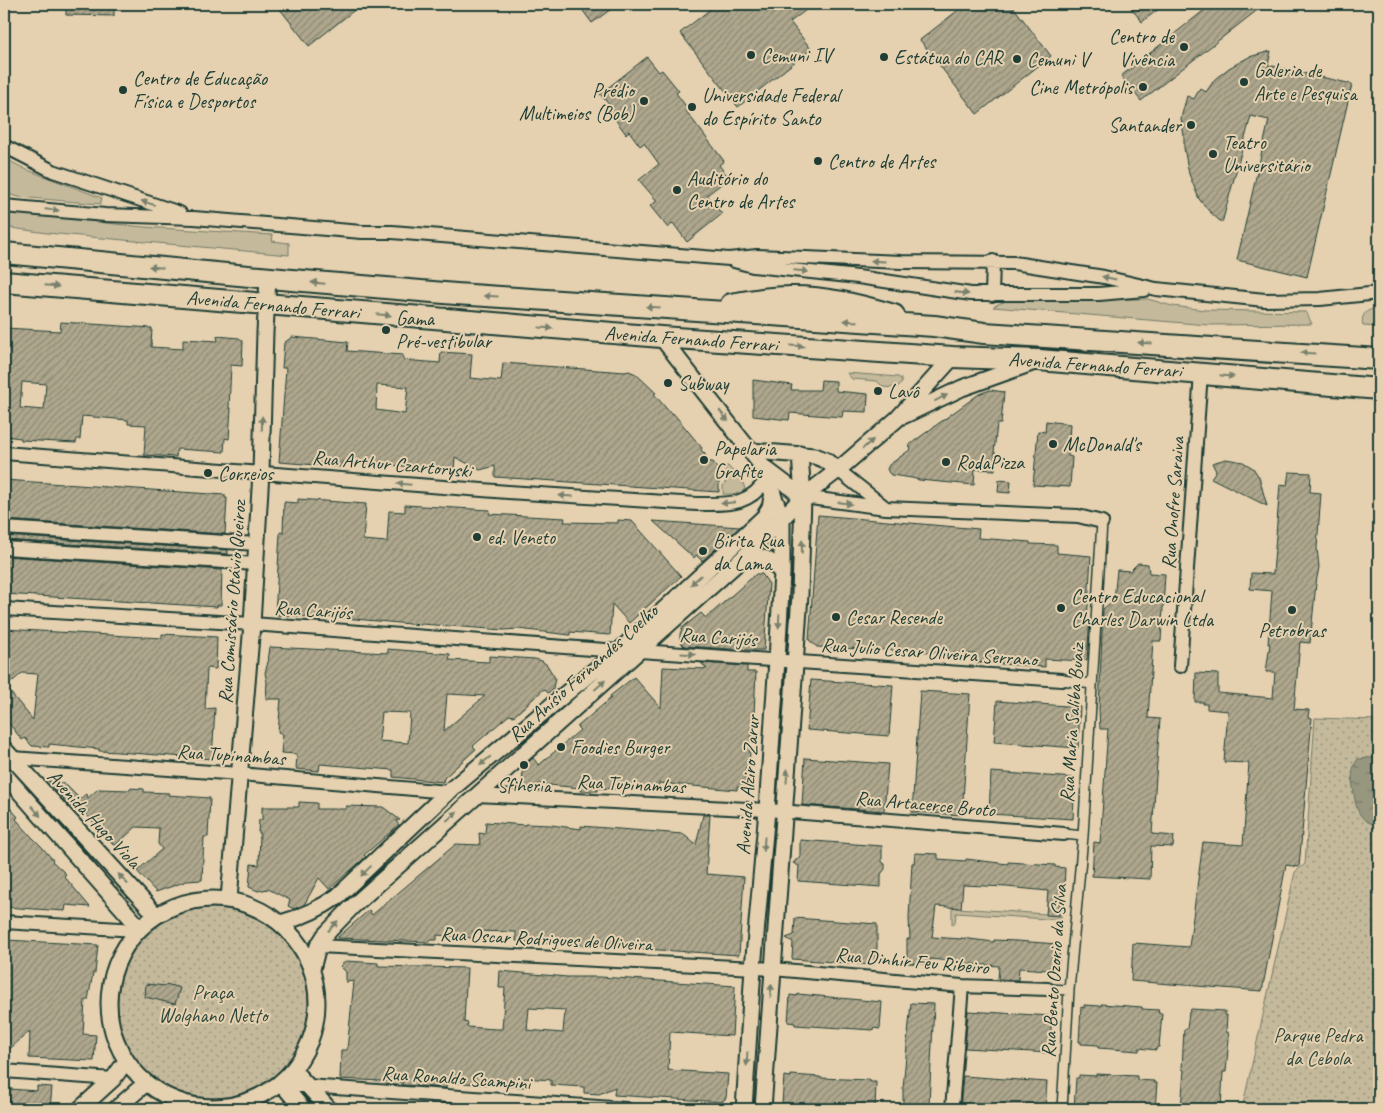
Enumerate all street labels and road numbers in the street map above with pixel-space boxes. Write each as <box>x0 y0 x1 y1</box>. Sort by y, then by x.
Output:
street label: Avenida Fernando Ferrari <box>185 285 363 325</box>
street label: Avenida Fernando Ferrari <box>604 320 781 358</box>
street label: Avenida Fernando Ferrari <box>1008 346 1185 384</box>
street label: Rua Onofre Saraiva <box>1156 434 1190 570</box>
street label: Rua Arthur Czartoryski <box>311 445 475 484</box>
street label: Rua Comissário Otávio Queiroz <box>212 498 252 704</box>
street label: Rua Carijós <box>274 595 355 625</box>
street label: Rua Anísio Fernandes Coelho <box>503 598 665 747</box>
street label: Rua Carijós <box>679 622 760 652</box>
street label: Rua Julio Cesar Oliveira Serrano <box>820 632 1040 672</box>
street label: Rua Maria Saliba Buaiz <box>1054 640 1090 803</box>
street label: Avenida Alziro Zarur <box>731 713 765 856</box>
street label: Rua Tupinambas <box>176 739 288 771</box>
street label: Avenida Hugo Viola <box>42 764 148 875</box>
street label: Rua Tupinambas <box>576 769 688 799</box>
street label: Rua Artacerce Broto <box>854 785 997 823</box>
street label: Rua Bento Ozorio da Silva <box>1035 882 1073 1058</box>
street label: Rua Oscar Rodrigues de Oliveira <box>439 921 654 957</box>
street label: Rua Dinhir Feu Ribeiro <box>834 942 991 980</box>
street label: Rua Ronaldo Scampini <box>381 1060 534 1096</box>

